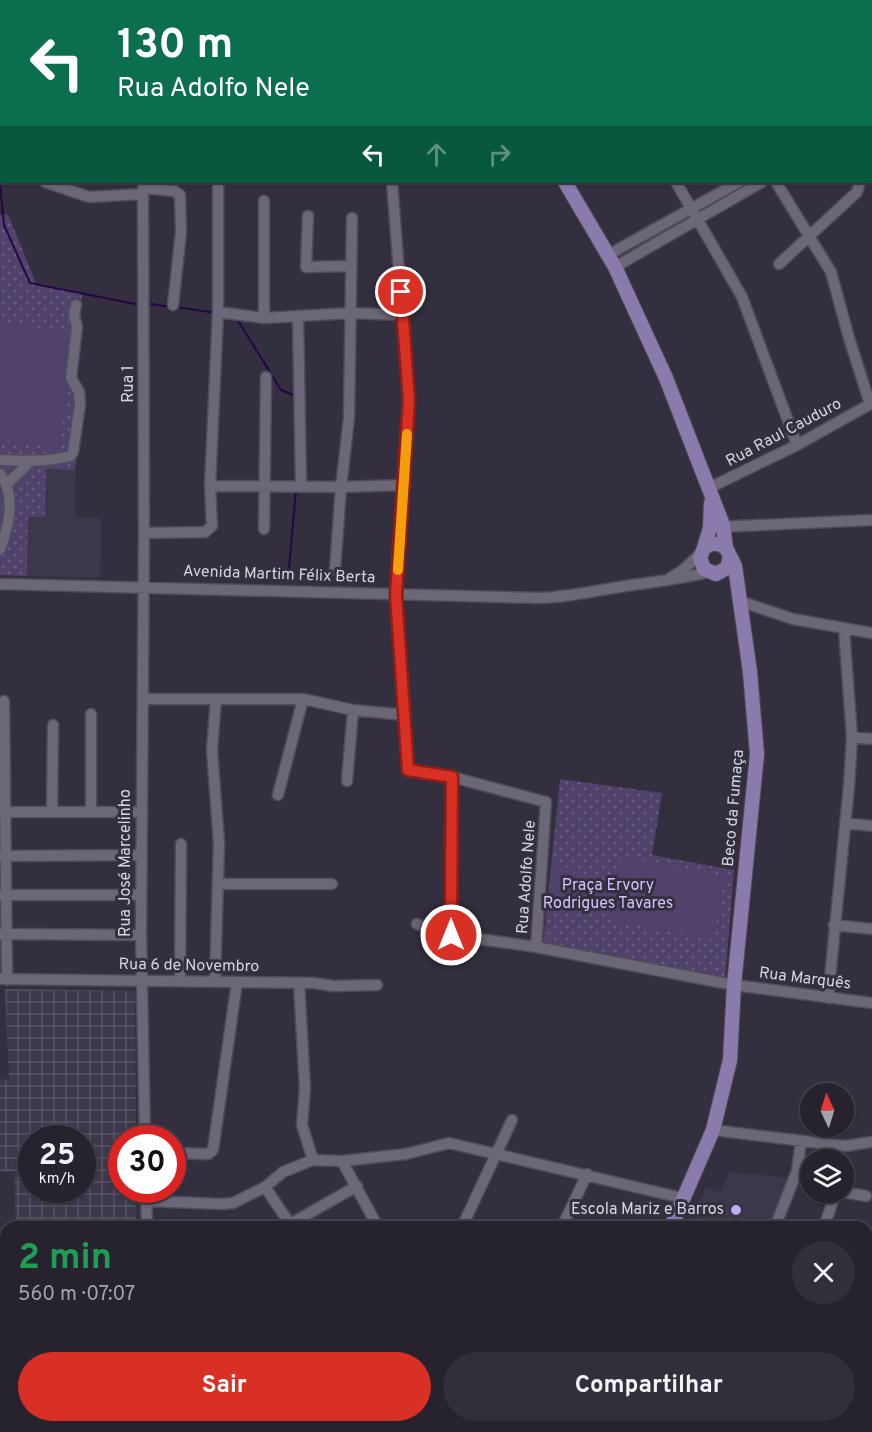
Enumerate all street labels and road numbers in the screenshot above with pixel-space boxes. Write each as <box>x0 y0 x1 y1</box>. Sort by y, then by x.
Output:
street label: Rua 1 <box>119 365 139 403</box>
street label: Rua Raul Cauduro <box>723 394 845 472</box>
street label: Avenida Martim Félix Berta <box>182 562 376 588</box>
street label: Beco da Fumaça <box>719 749 749 867</box>
street label: Rua José Marcelinho <box>116 789 136 937</box>
street label: Rua Adolfo Nele <box>513 819 541 935</box>
street label: Rua 6 de Novembro <box>119 955 260 977</box>
street label: Rua Marquês <box>758 963 852 995</box>

